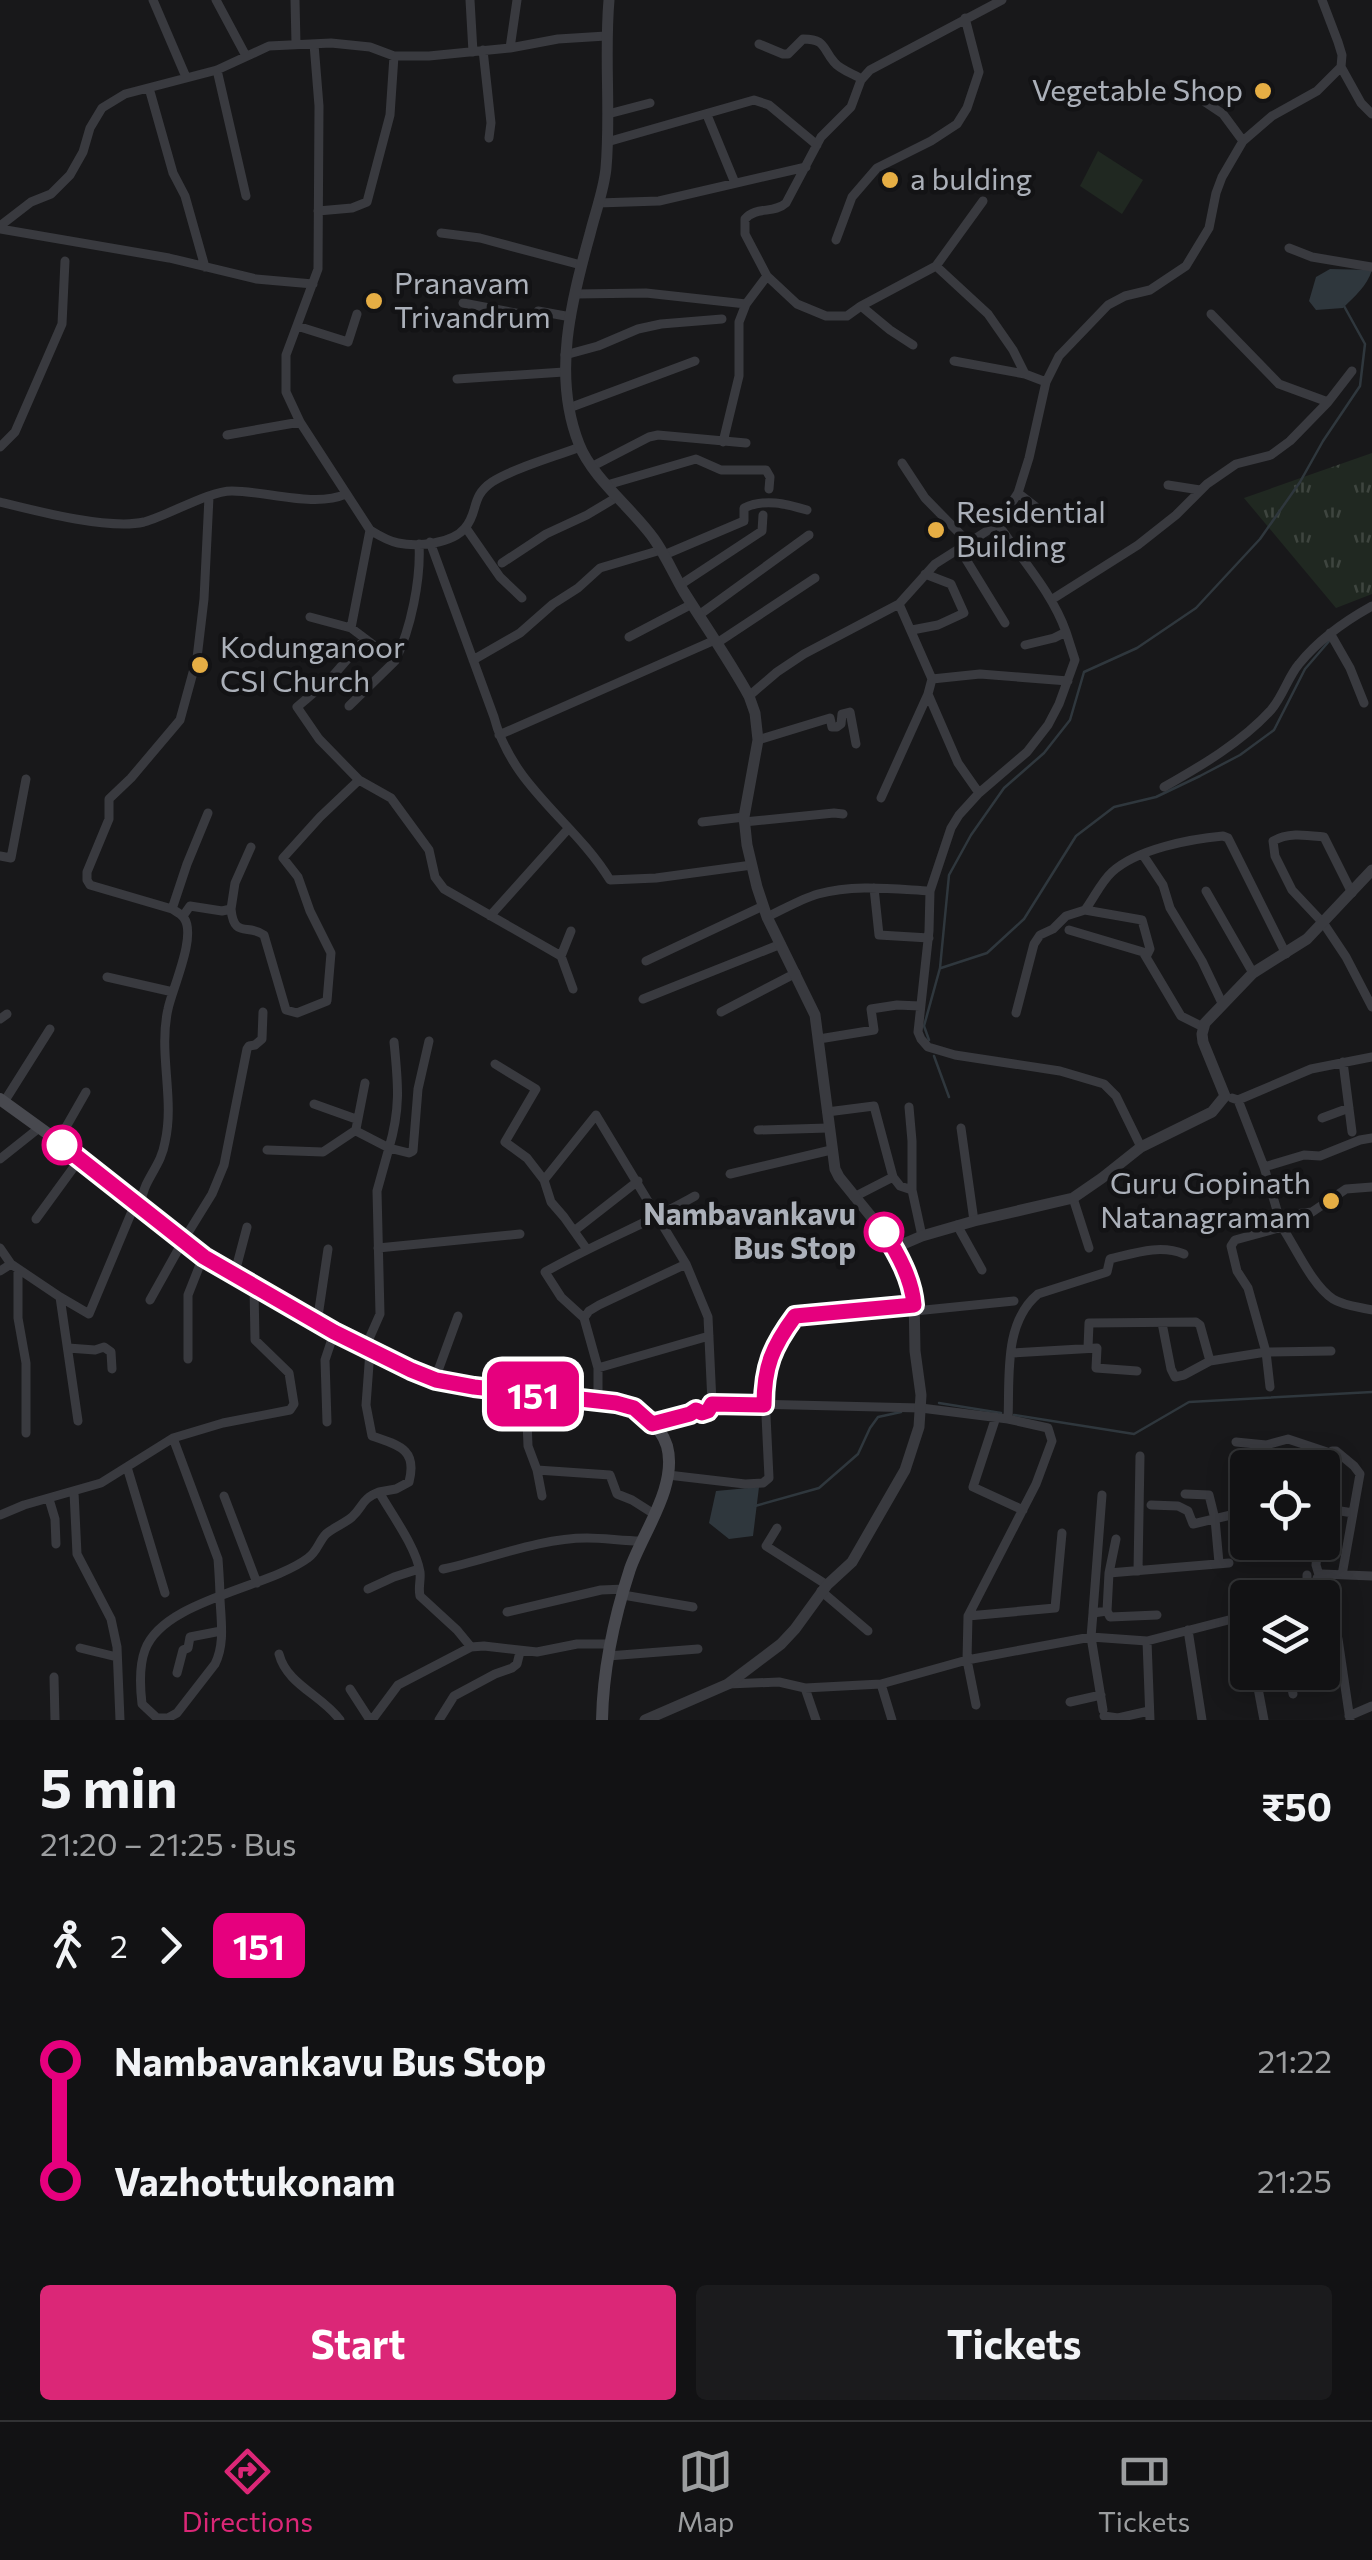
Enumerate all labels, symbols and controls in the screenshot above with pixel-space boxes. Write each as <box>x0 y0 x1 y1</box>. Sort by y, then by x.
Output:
place label: Vegetable Shop <box>1032 70 1243 107</box>
marker: Vegetable Shop <box>1252 80 1274 102</box>
place label: a bulding <box>910 159 1032 196</box>
marker: a bulding <box>879 169 901 191</box>
place label: Pranavam Trivandrum <box>394 263 551 334</box>
marker: Pranavam Trivandrum <box>363 290 385 312</box>
place label: Residential Building <box>956 492 1106 563</box>
marker: Residential Building <box>925 519 947 541</box>
place label: Kodunganoor CSI Church <box>220 627 405 698</box>
marker: Kodunganoor CSI Church <box>189 654 211 676</box>
unlabelled marker <box>43 1126 81 1164</box>
place label: Guru Gopinath Natanagramam <box>1100 1163 1311 1234</box>
marker: Guru Gopinath Natanagramam <box>1320 1190 1342 1212</box>
place label: Nambavankavu Bus Stop <box>643 1194 856 1265</box>
marker: Nambavankavu Bus Stop <box>865 1213 903 1251</box>
line badge: 151 <box>476 1362 590 1426</box>
text: 151 <box>507 1373 559 1416</box>
map controls <box>1230 1450 1340 1690</box>
button: locate <box>1230 1450 1340 1560</box>
button: layers <box>1230 1580 1340 1690</box>
text: 5 min <box>40 1752 178 1819</box>
text: ₹50 <box>1261 1782 1332 1829</box>
text: 21:20 – 21:25 · Bus <box>40 1823 297 1863</box>
icon: walk <box>40 1918 95 1973</box>
icon: forward <box>143 1918 198 1973</box>
text: 151 <box>233 1924 285 1967</box>
text: 2 <box>110 1925 128 1965</box>
text: Nambavankavu Bus Stop <box>114 2037 546 2084</box>
text: 21:22 <box>1258 2040 1332 2080</box>
text: Vazhottukonam <box>114 2157 395 2204</box>
text: 21:25 <box>1257 2160 1332 2200</box>
button: Start <box>40 2285 676 2400</box>
button: Tickets <box>696 2285 1332 2400</box>
tab: Directions <box>182 2444 313 2538</box>
tab: Map <box>677 2444 734 2538</box>
tab: Tickets <box>1098 2444 1190 2538</box>

